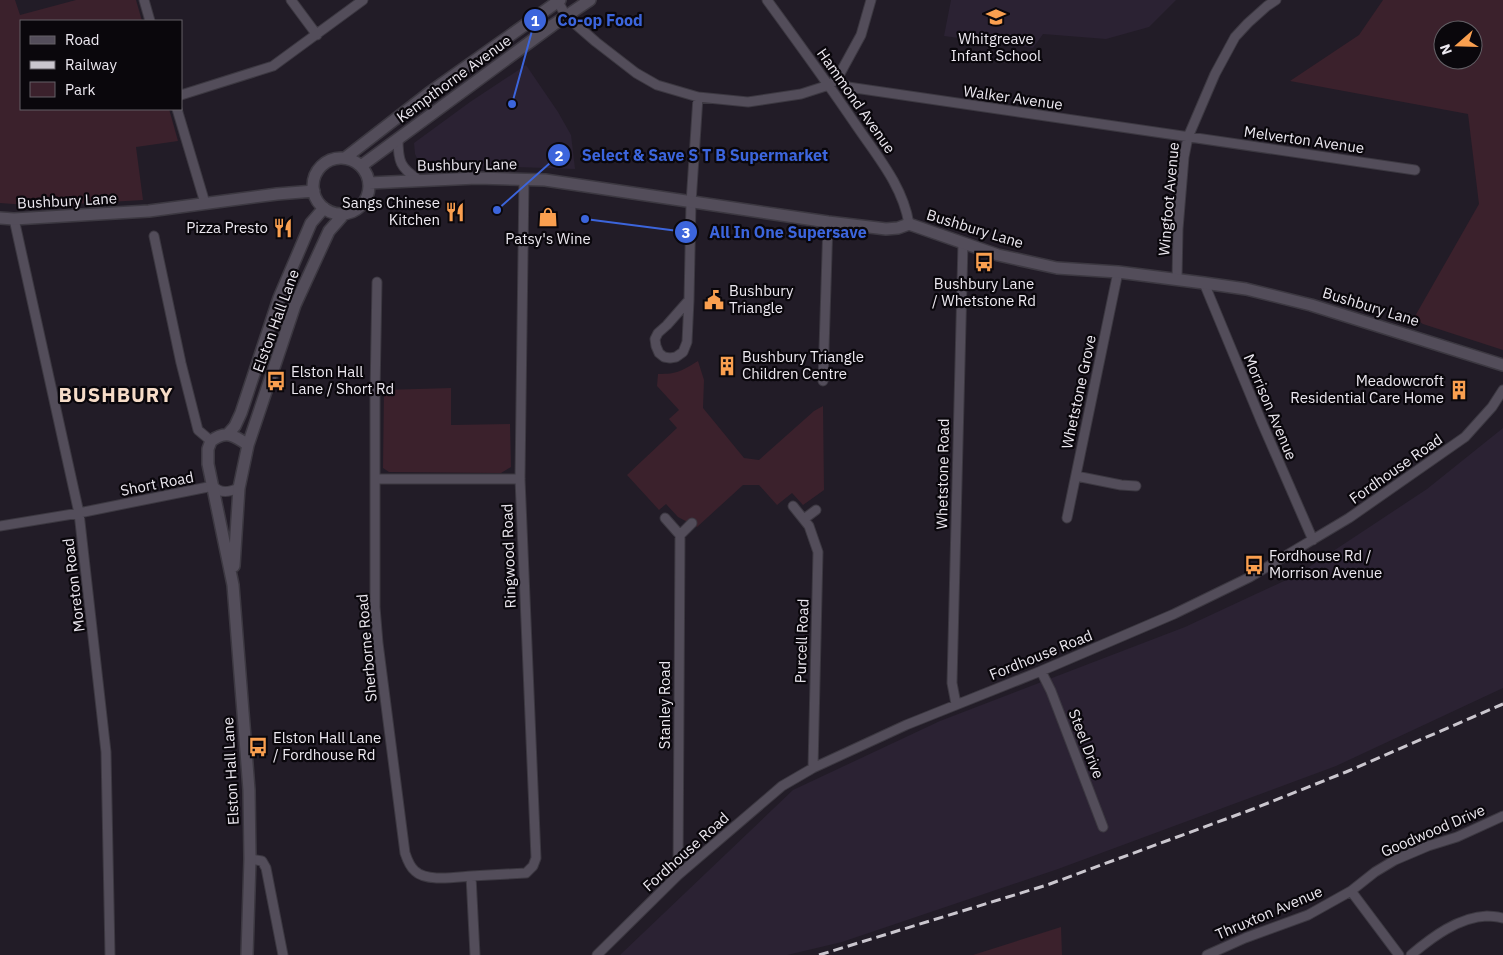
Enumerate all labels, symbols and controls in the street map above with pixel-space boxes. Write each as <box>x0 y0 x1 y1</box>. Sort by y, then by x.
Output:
callout: Co-op Food <box>522 5 653 36</box>
school or university icon: Whitgreave Infant School <box>985 6 1007 28</box>
text: Co-op Food <box>557 10 643 30</box>
text: 1 <box>530 11 540 30</box>
legend <box>20 20 182 110</box>
north arrow <box>1433 20 1483 70</box>
place label: Whitgreave Infant School <box>951 29 1041 65</box>
text: Road <box>65 30 100 49</box>
street label: Kempthorne Avenue <box>393 31 515 127</box>
text: N <box>1436 42 1456 57</box>
street label: Hammond Avenue <box>813 44 900 157</box>
text: Railway <box>65 55 118 74</box>
text: Park <box>65 80 95 99</box>
street label: Walker Avenue <box>962 81 1064 114</box>
street label: Melverton Avenue <box>1243 122 1365 157</box>
callout: Select & Save S T B Supermarket <box>547 140 838 171</box>
street label: Wingfoot Avenue <box>1154 141 1183 257</box>
text: Select & Save S T B Supermarket <box>582 145 828 165</box>
text: 2 <box>554 146 564 165</box>
street label: Bushbury Lane <box>417 154 517 175</box>
street label: Bushbury Lane <box>16 188 118 213</box>
place label: Sangs Chinese Kitchen <box>342 193 440 229</box>
restaurant icon: Sangs Chinese Kitchen <box>444 201 466 223</box>
street label: Bushbury Lane <box>924 205 1026 252</box>
shop icon: Patsy's Wine <box>537 206 559 228</box>
restaurant icon: Pizza Presto <box>272 217 294 239</box>
callout: All In One Supersave <box>674 217 876 248</box>
place label: Pizza Presto <box>186 218 268 237</box>
text: All In One Supersave <box>709 222 867 242</box>
text: 3 <box>681 223 691 242</box>
place label: Patsy's Wine <box>505 229 591 248</box>
bus stop icon: Bushbury Lane / Whetstone Rd <box>973 251 995 273</box>
street label: Elston Hall Lane <box>248 267 303 375</box>
place label: Bushbury Lane / Whetstone Rd <box>932 274 1036 310</box>
place label: Bushbury Triangle <box>729 281 794 317</box>
street label: Bushbury Lane <box>1320 283 1422 330</box>
public building icon: Bushbury Triangle <box>703 289 725 311</box>
street label: Whetstone Grove <box>1057 333 1100 451</box>
place label: Bushbury Triangle Children Centre <box>742 347 864 383</box>
street label: Morrison Avenue <box>1240 351 1301 463</box>
building icon: Bushbury Triangle Children Centre <box>716 355 738 377</box>
place label: Elston Hall Lane / Short Rd <box>291 362 394 398</box>
bus stop icon: Elston Hall Lane / Short Rd <box>265 370 287 392</box>
place label: Meadowcroft Residential Care Home <box>1290 371 1444 407</box>
building icon: Meadowcroft Residential Care Home <box>1448 379 1470 401</box>
district label: BUSHBURY <box>58 381 174 408</box>
street label: Whetstone Road <box>932 418 953 530</box>
street label: Fordhouse Road <box>1345 429 1446 508</box>
street label: Short Road <box>119 467 195 500</box>
street label: Ringwood Road <box>497 503 520 609</box>
street label: Moreton Road <box>58 537 89 633</box>
place label: Fordhouse Rd / Morrison Avenue <box>1269 546 1382 582</box>
bus stop icon: Fordhouse Rd / Morrison Avenue <box>1243 554 1265 576</box>
street label: Sherborne Road <box>352 593 381 703</box>
street label: Purcell Road <box>791 598 812 684</box>
street label: Fordhouse Road <box>986 625 1095 684</box>
street label: Stanley Road <box>655 661 674 749</box>
street label: Steel Drive <box>1065 706 1108 781</box>
street label: Elston Hall Lane <box>218 717 243 826</box>
place label: Elston Hall Lane / Fordhouse Rd <box>273 728 381 764</box>
bus stop icon: Elston Hall Lane / Fordhouse Rd <box>247 736 269 758</box>
street label: Goodwood Drive <box>1378 800 1488 861</box>
street label: Fordhouse Road <box>639 808 733 895</box>
street label: Thruxton Avenue <box>1212 881 1325 944</box>

